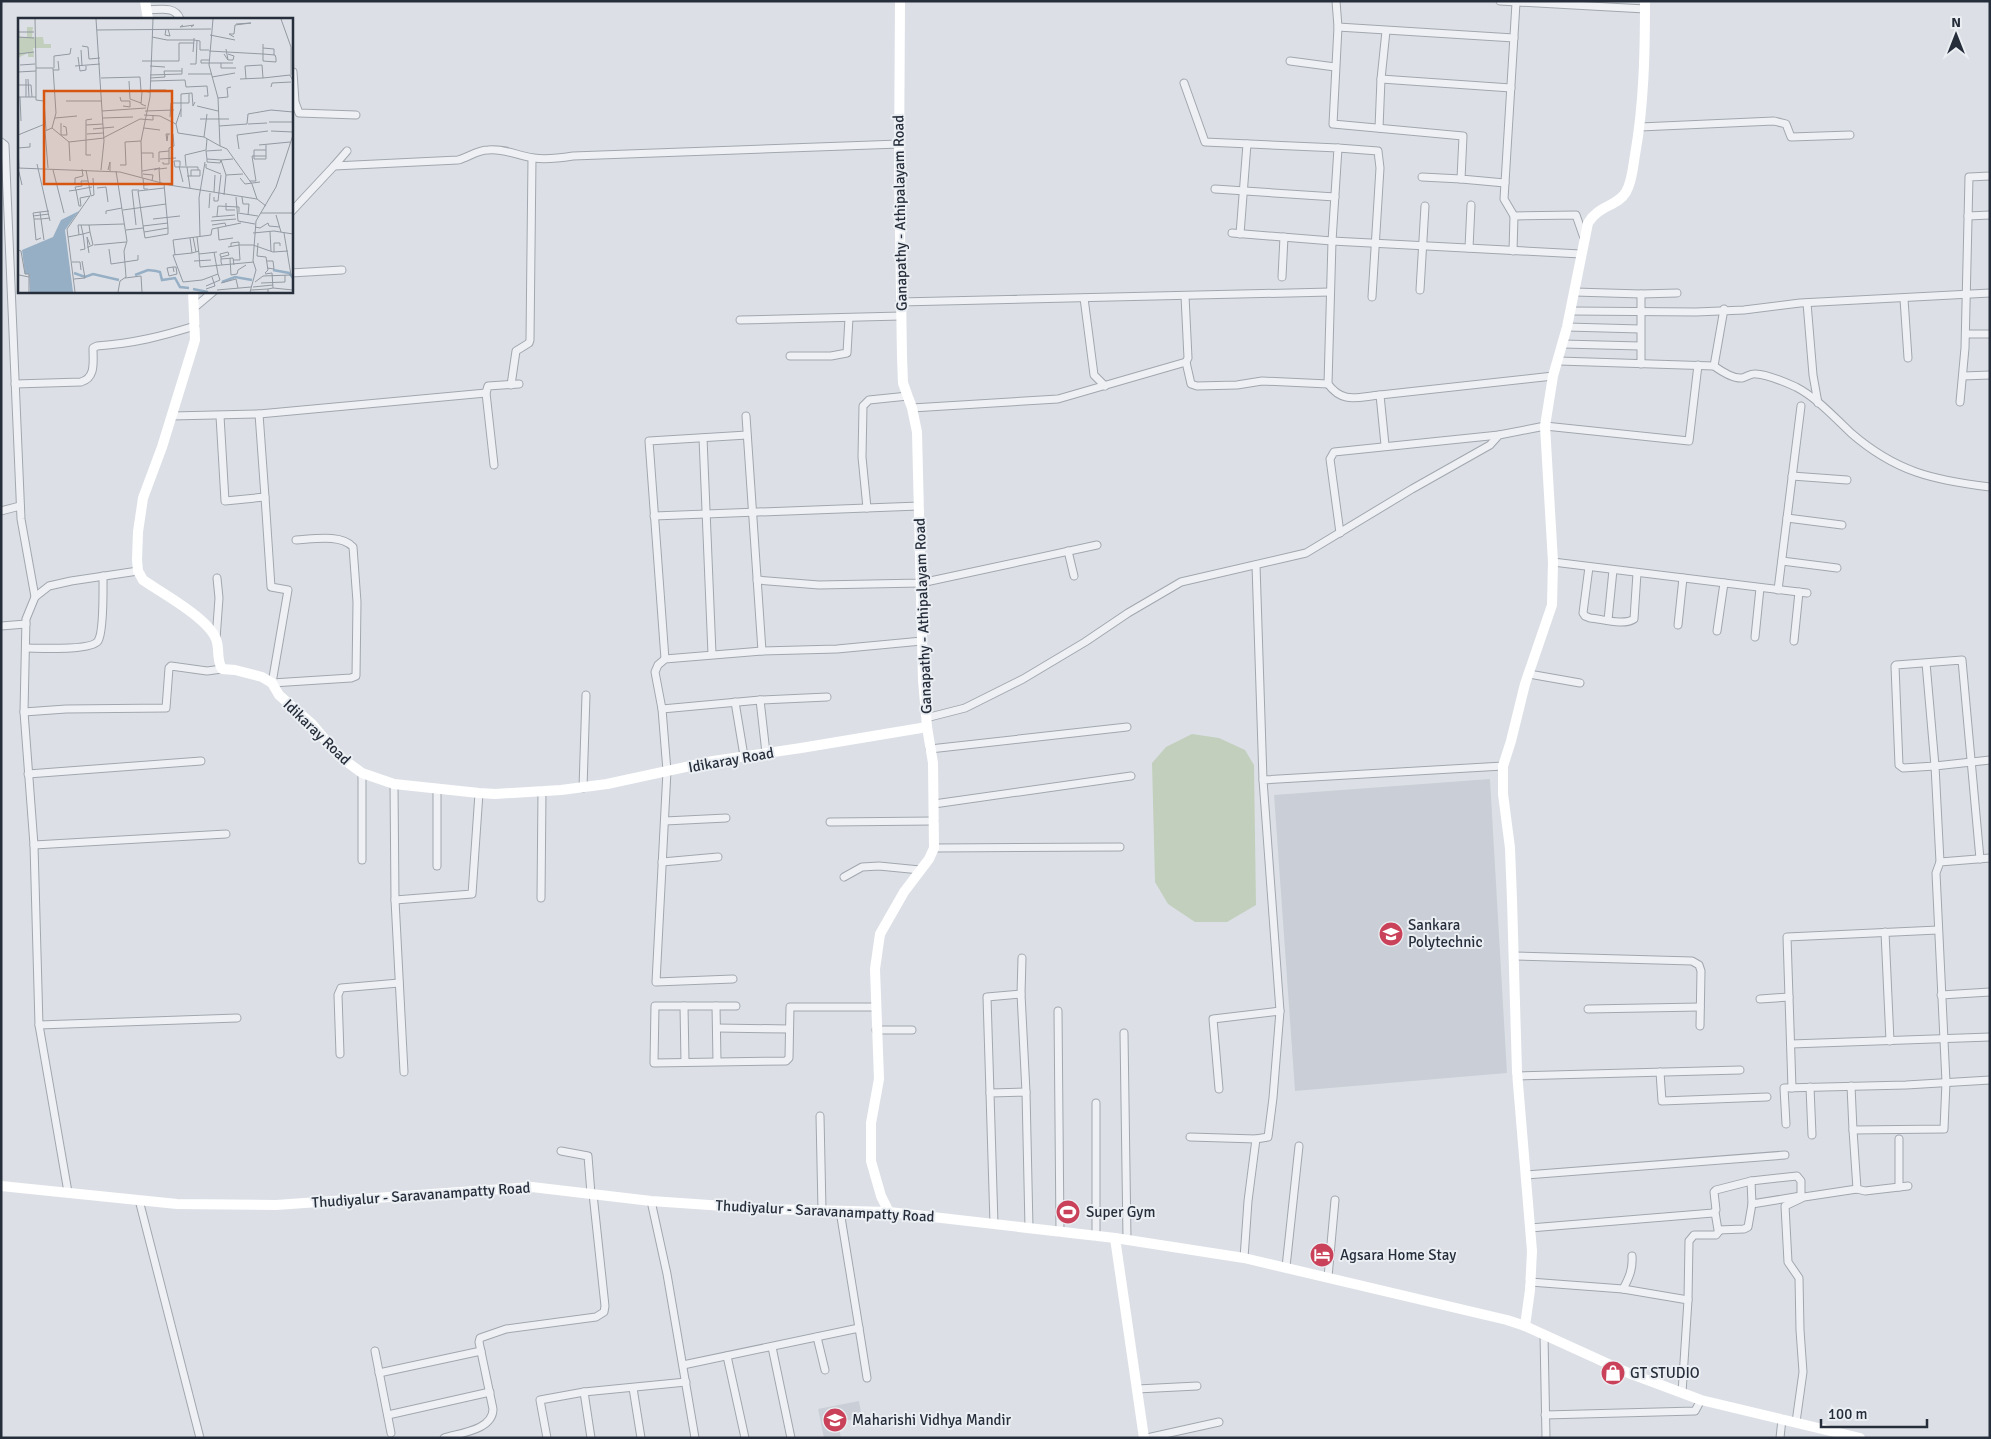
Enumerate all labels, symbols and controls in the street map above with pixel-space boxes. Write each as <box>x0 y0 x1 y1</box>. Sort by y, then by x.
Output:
north arrow <box>1931 10 1981 60</box>
text: N <box>1951 14 1961 31</box>
inset map <box>18 18 292 292</box>
street label: Ganapathy - Athipalayam Road <box>889 115 911 311</box>
street label: Ganapathy - Athipalayam Road <box>911 518 935 714</box>
street label: Idikaray Road <box>280 695 354 769</box>
street label: Idikaray Road <box>687 744 775 776</box>
place label: Sankara Polytechnic <box>1408 916 1482 951</box>
school or university icon: Sankara Polytechnic <box>1378 921 1404 947</box>
street label: Thudiyalur - Saravanampatty Road <box>311 1178 531 1212</box>
street label: Thudiyalur - Saravanampatty Road <box>715 1196 935 1226</box>
sports icon: Super Gym <box>1055 1199 1081 1225</box>
place label: Super Gym <box>1086 1203 1155 1221</box>
hotel icon: Agsara Home Stay <box>1309 1242 1335 1268</box>
place label: Agsara Home Stay <box>1340 1246 1456 1264</box>
shop icon: GT STUDIO <box>1600 1360 1626 1386</box>
place label: GT STUDIO <box>1630 1364 1700 1382</box>
scale bar <box>1821 1396 1927 1428</box>
text: 100 m <box>1828 1405 1868 1423</box>
school or university icon: Maharishi Vidhya Mandir <box>822 1407 848 1433</box>
place label: Maharishi Vidhya Mandir <box>852 1411 1012 1429</box>

